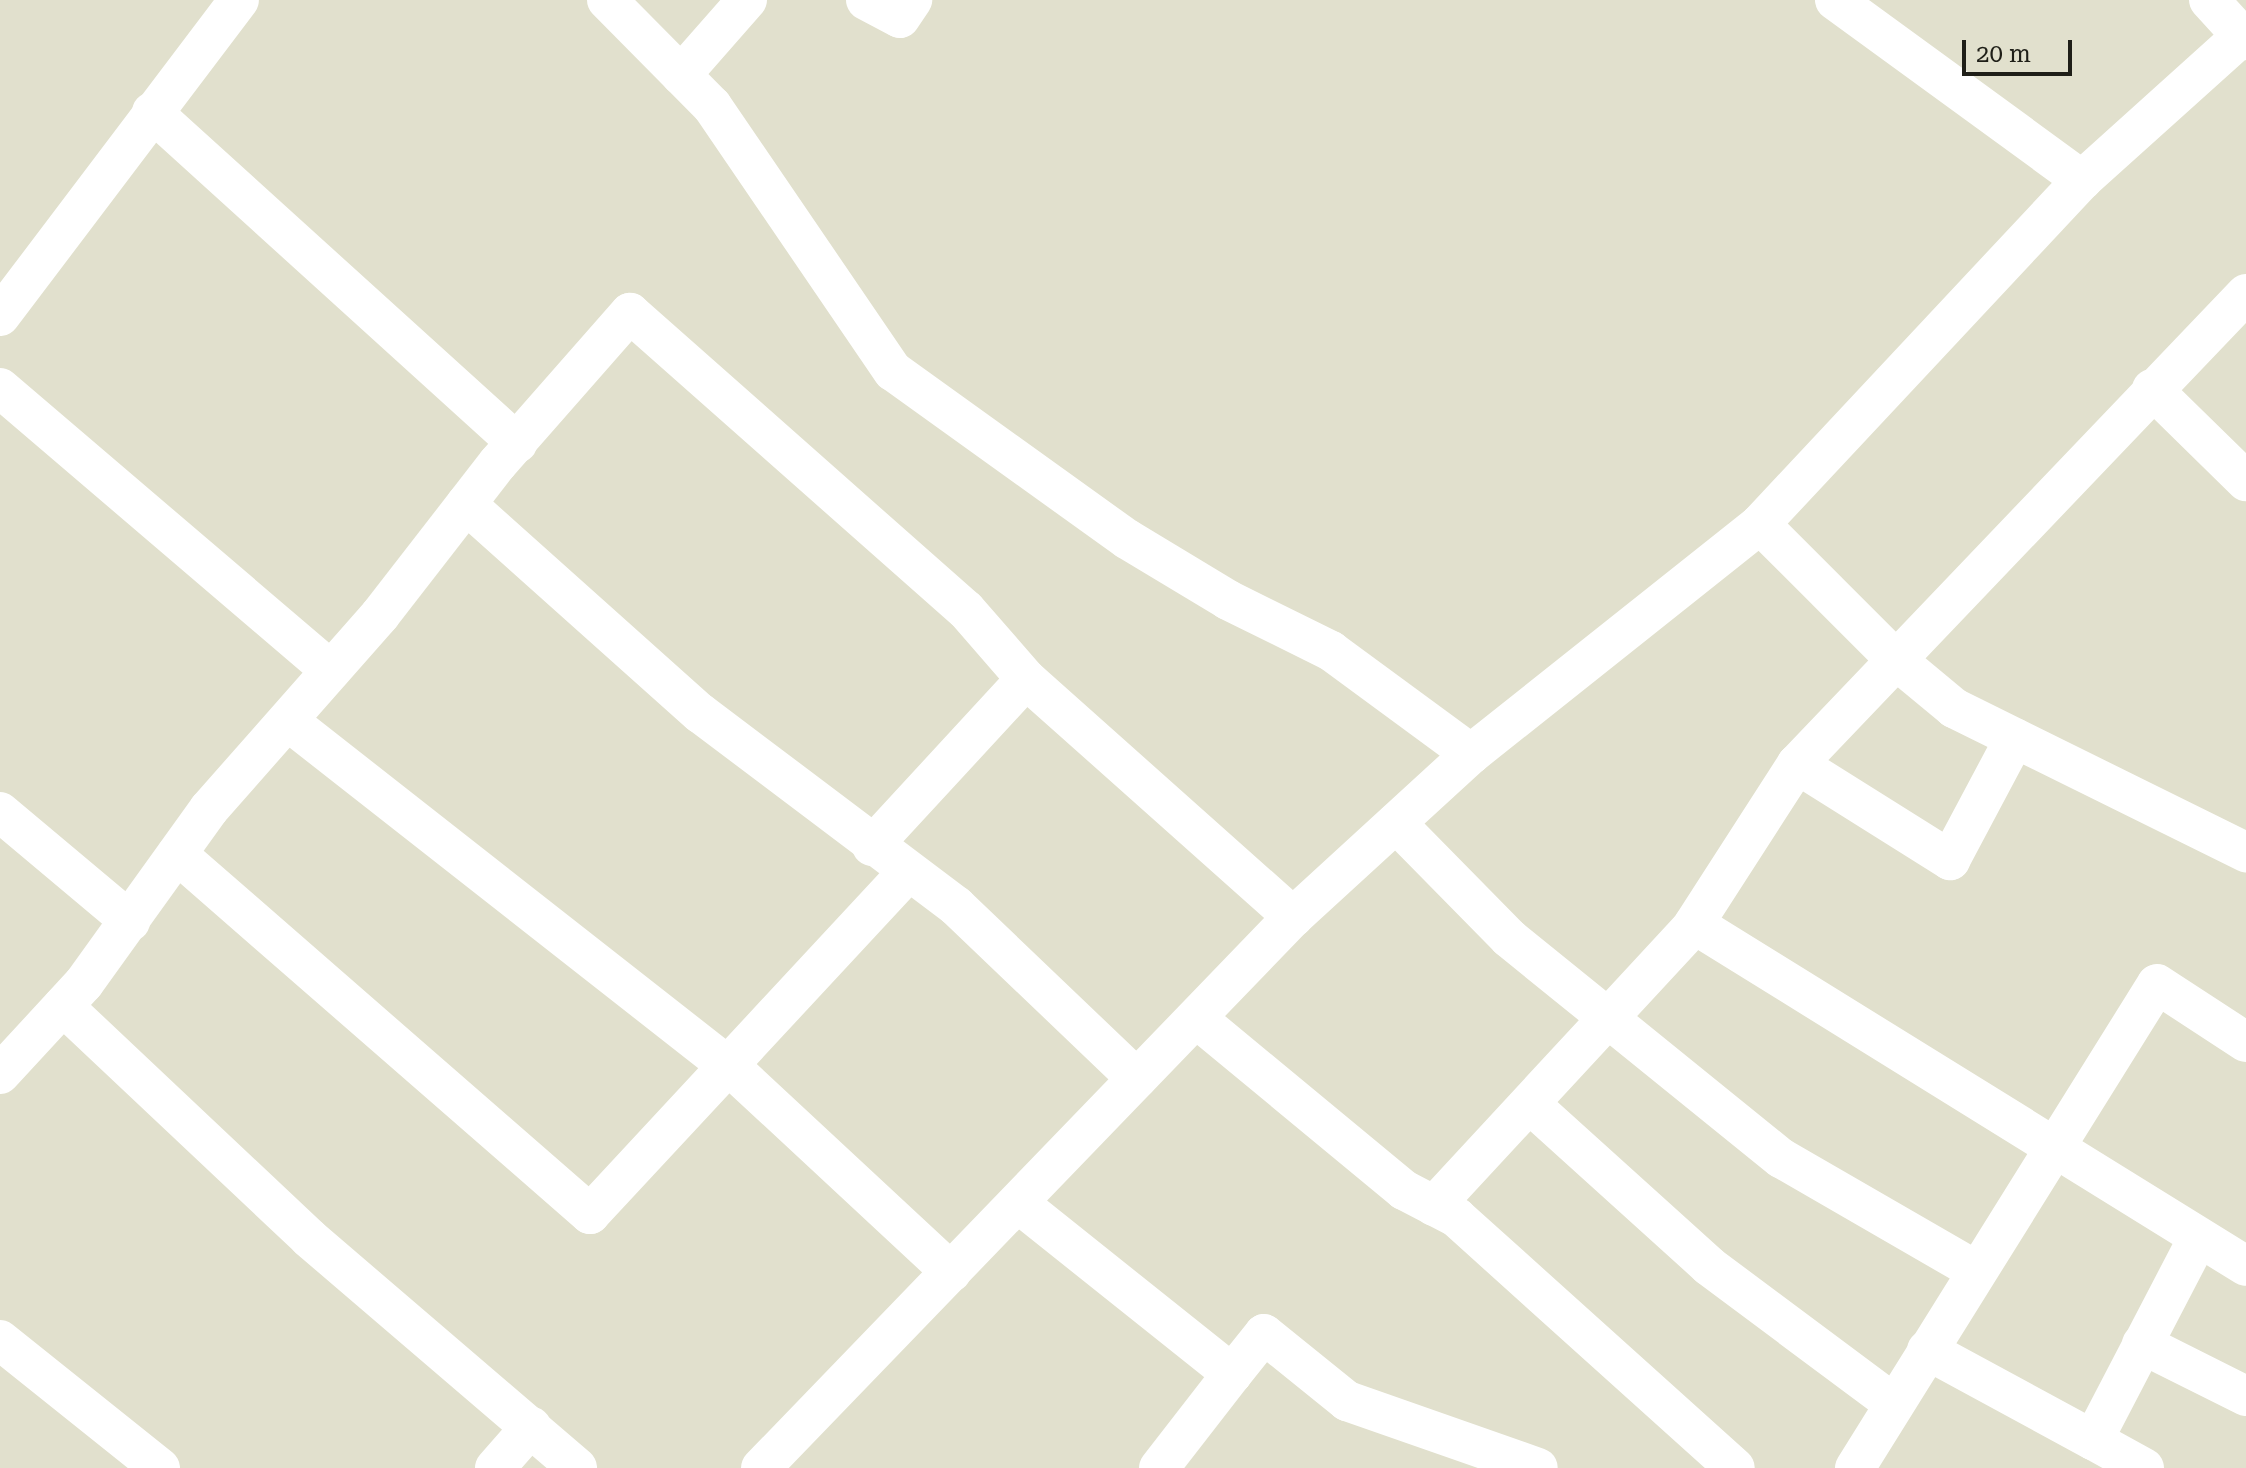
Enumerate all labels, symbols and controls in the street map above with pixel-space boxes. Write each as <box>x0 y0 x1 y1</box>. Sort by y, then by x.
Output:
scale bar <box>1966 24 2076 74</box>
text: 20 m <box>1976 40 2031 68</box>

